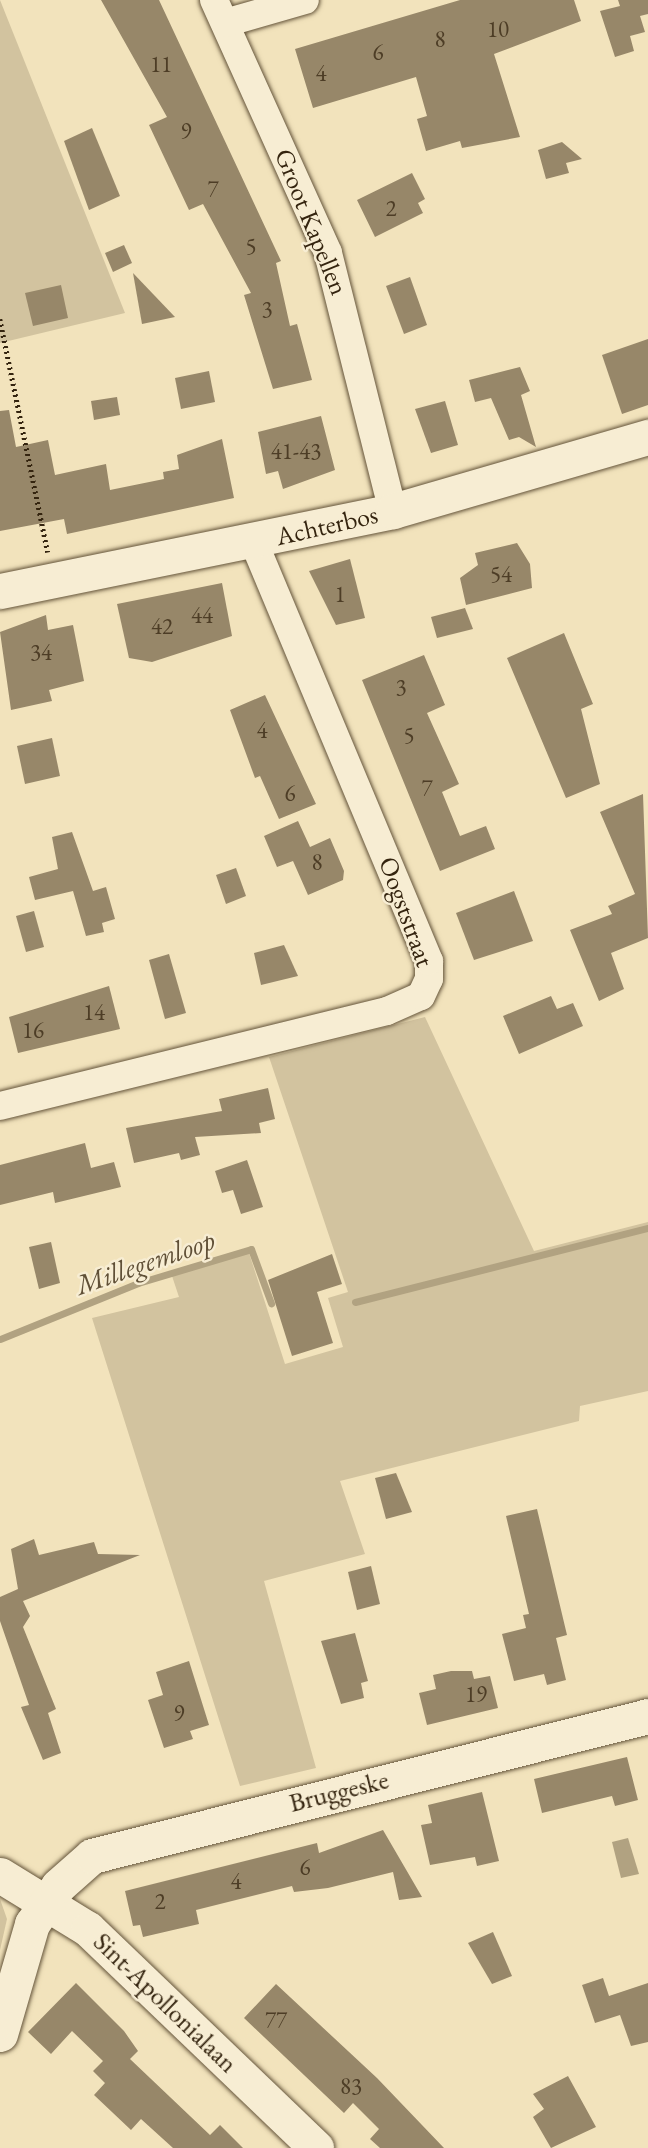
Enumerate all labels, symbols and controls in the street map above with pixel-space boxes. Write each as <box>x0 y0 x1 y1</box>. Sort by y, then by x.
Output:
house number: 10 <box>487 15 509 43</box>
house number: 8 <box>434 25 446 53</box>
house number: 6 <box>372 38 384 66</box>
house number: 11 <box>150 50 172 78</box>
house number: 4 <box>315 59 327 87</box>
house number: 9 <box>180 117 192 145</box>
street label: Groot Kapellen <box>268 144 354 300</box>
house number: 7 <box>207 175 219 203</box>
house number: 2 <box>385 194 397 222</box>
house number: 5 <box>245 232 257 260</box>
house number: 3 <box>261 295 273 323</box>
house number: 41-43 <box>271 437 321 465</box>
street label: Achterbos <box>273 499 381 553</box>
house number: 54 <box>490 560 512 588</box>
house number: 1 <box>334 580 346 608</box>
house number: 44 <box>191 601 213 629</box>
house number: 42 <box>151 612 173 640</box>
house number: 34 <box>30 638 52 666</box>
house number: 3 <box>395 673 407 701</box>
house number: 4 <box>256 716 268 744</box>
house number: 5 <box>403 721 415 749</box>
house number: 7 <box>421 774 433 802</box>
house number: 6 <box>284 779 296 807</box>
house number: 8 <box>311 848 323 876</box>
street label: Oogststraat <box>372 853 440 971</box>
house number: 14 <box>83 998 105 1026</box>
house number: 16 <box>22 1016 44 1044</box>
water label: Millegemloop <box>71 1223 219 1301</box>
house number: 19 <box>465 1680 487 1708</box>
house number: 9 <box>173 1699 185 1727</box>
street label: Bruggeske <box>286 1765 392 1819</box>
house number: 6 <box>299 1853 311 1881</box>
house number: 4 <box>230 1867 242 1895</box>
house number: 2 <box>154 1887 166 1915</box>
street label: Sint-Apollonialaan <box>87 1926 243 2080</box>
house number: 77 <box>265 2006 287 2034</box>
house number: 83 <box>340 2072 362 2100</box>

